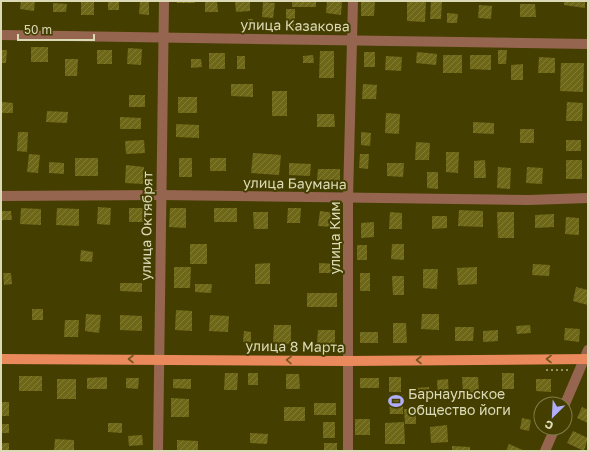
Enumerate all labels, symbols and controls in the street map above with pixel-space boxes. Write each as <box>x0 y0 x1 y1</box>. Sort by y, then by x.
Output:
scale bar <box>18 16 94 42</box>
street label: улица Казакова <box>240 16 350 34</box>
text: 50 m <box>24 22 52 37</box>
street label: улица Октябрят <box>137 171 155 281</box>
street label: улица Баумана <box>243 174 347 192</box>
street label: улица Ким <box>326 202 343 274</box>
street label: улица 8 Марта <box>245 337 345 355</box>
one-way arrow <box>128 355 134 363</box>
one-way arrow <box>546 355 552 363</box>
one-way arrow <box>286 356 292 364</box>
one-way arrow <box>416 356 422 364</box>
place label: Барнаульское общество йоги <box>408 385 511 418</box>
sports icon: Барнаульское общество йоги <box>387 392 405 410</box>
north arrow <box>533 396 573 436</box>
text: С <box>542 418 555 433</box>

